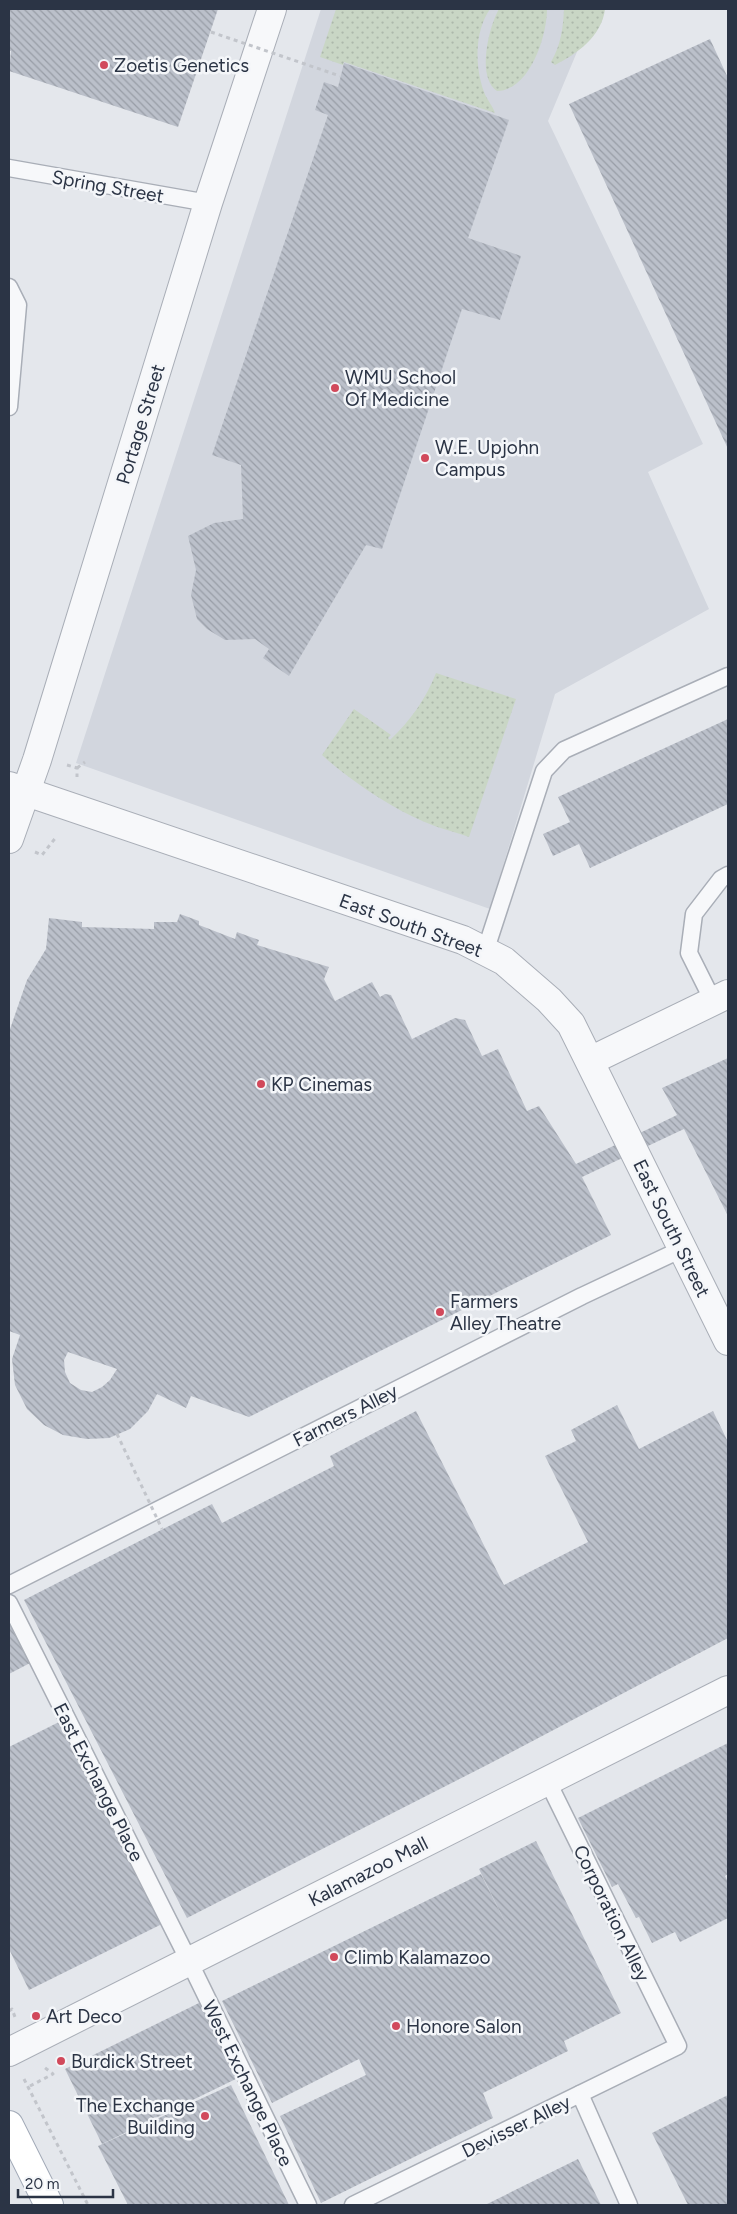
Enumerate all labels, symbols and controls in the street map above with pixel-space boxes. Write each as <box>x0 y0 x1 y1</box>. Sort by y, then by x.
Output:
place label: Zoetis Genetics <box>114 54 249 77</box>
marker: Zoetis Genetics <box>98 59 110 71</box>
street label: Spring Street <box>50 165 166 208</box>
street label: Portage Street <box>111 361 170 487</box>
place label: WMU School Of Medicine <box>345 366 456 411</box>
marker: WMU School Of Medicine <box>329 382 341 394</box>
place label: W.E. Upjohn Campus <box>435 436 539 481</box>
marker: W.E. Upjohn Campus <box>419 452 431 464</box>
street label: East South Street <box>336 889 486 962</box>
place label: KP Cinemas <box>271 1073 372 1096</box>
marker: KP Cinemas <box>255 1078 267 1090</box>
street label: East South Street <box>628 1155 715 1301</box>
place label: Farmers Alley Theatre <box>450 1290 561 1335</box>
marker: Farmers Alley Theatre <box>434 1306 446 1318</box>
street label: Farmers Alley <box>289 1379 401 1452</box>
street label: East Exchange Place <box>49 1699 148 1865</box>
street label: Kalamazoo Mall <box>305 1831 432 1911</box>
street label: Corporation Alley <box>569 1841 654 1985</box>
place label: Climb Kalamazoo <box>344 1946 491 1969</box>
marker: Climb Kalamazoo <box>328 1951 340 1963</box>
street label: West Exchange Place <box>197 1997 298 2170</box>
place label: Art Deco <box>46 2005 122 2028</box>
marker: Art Deco <box>30 2010 42 2022</box>
place label: Honore Salon <box>406 2015 522 2038</box>
marker: Honore Salon <box>390 2020 402 2032</box>
place label: Burdick Street <box>71 2050 193 2073</box>
marker: Burdick Street <box>55 2055 67 2067</box>
street label: Devisser Alley <box>458 2090 574 2163</box>
place label: The Exchange Building <box>76 2094 195 2139</box>
marker: The Exchange Building <box>199 2110 211 2122</box>
scale bar <box>18 2166 112 2198</box>
text: 20 m <box>25 2175 59 2193</box>

